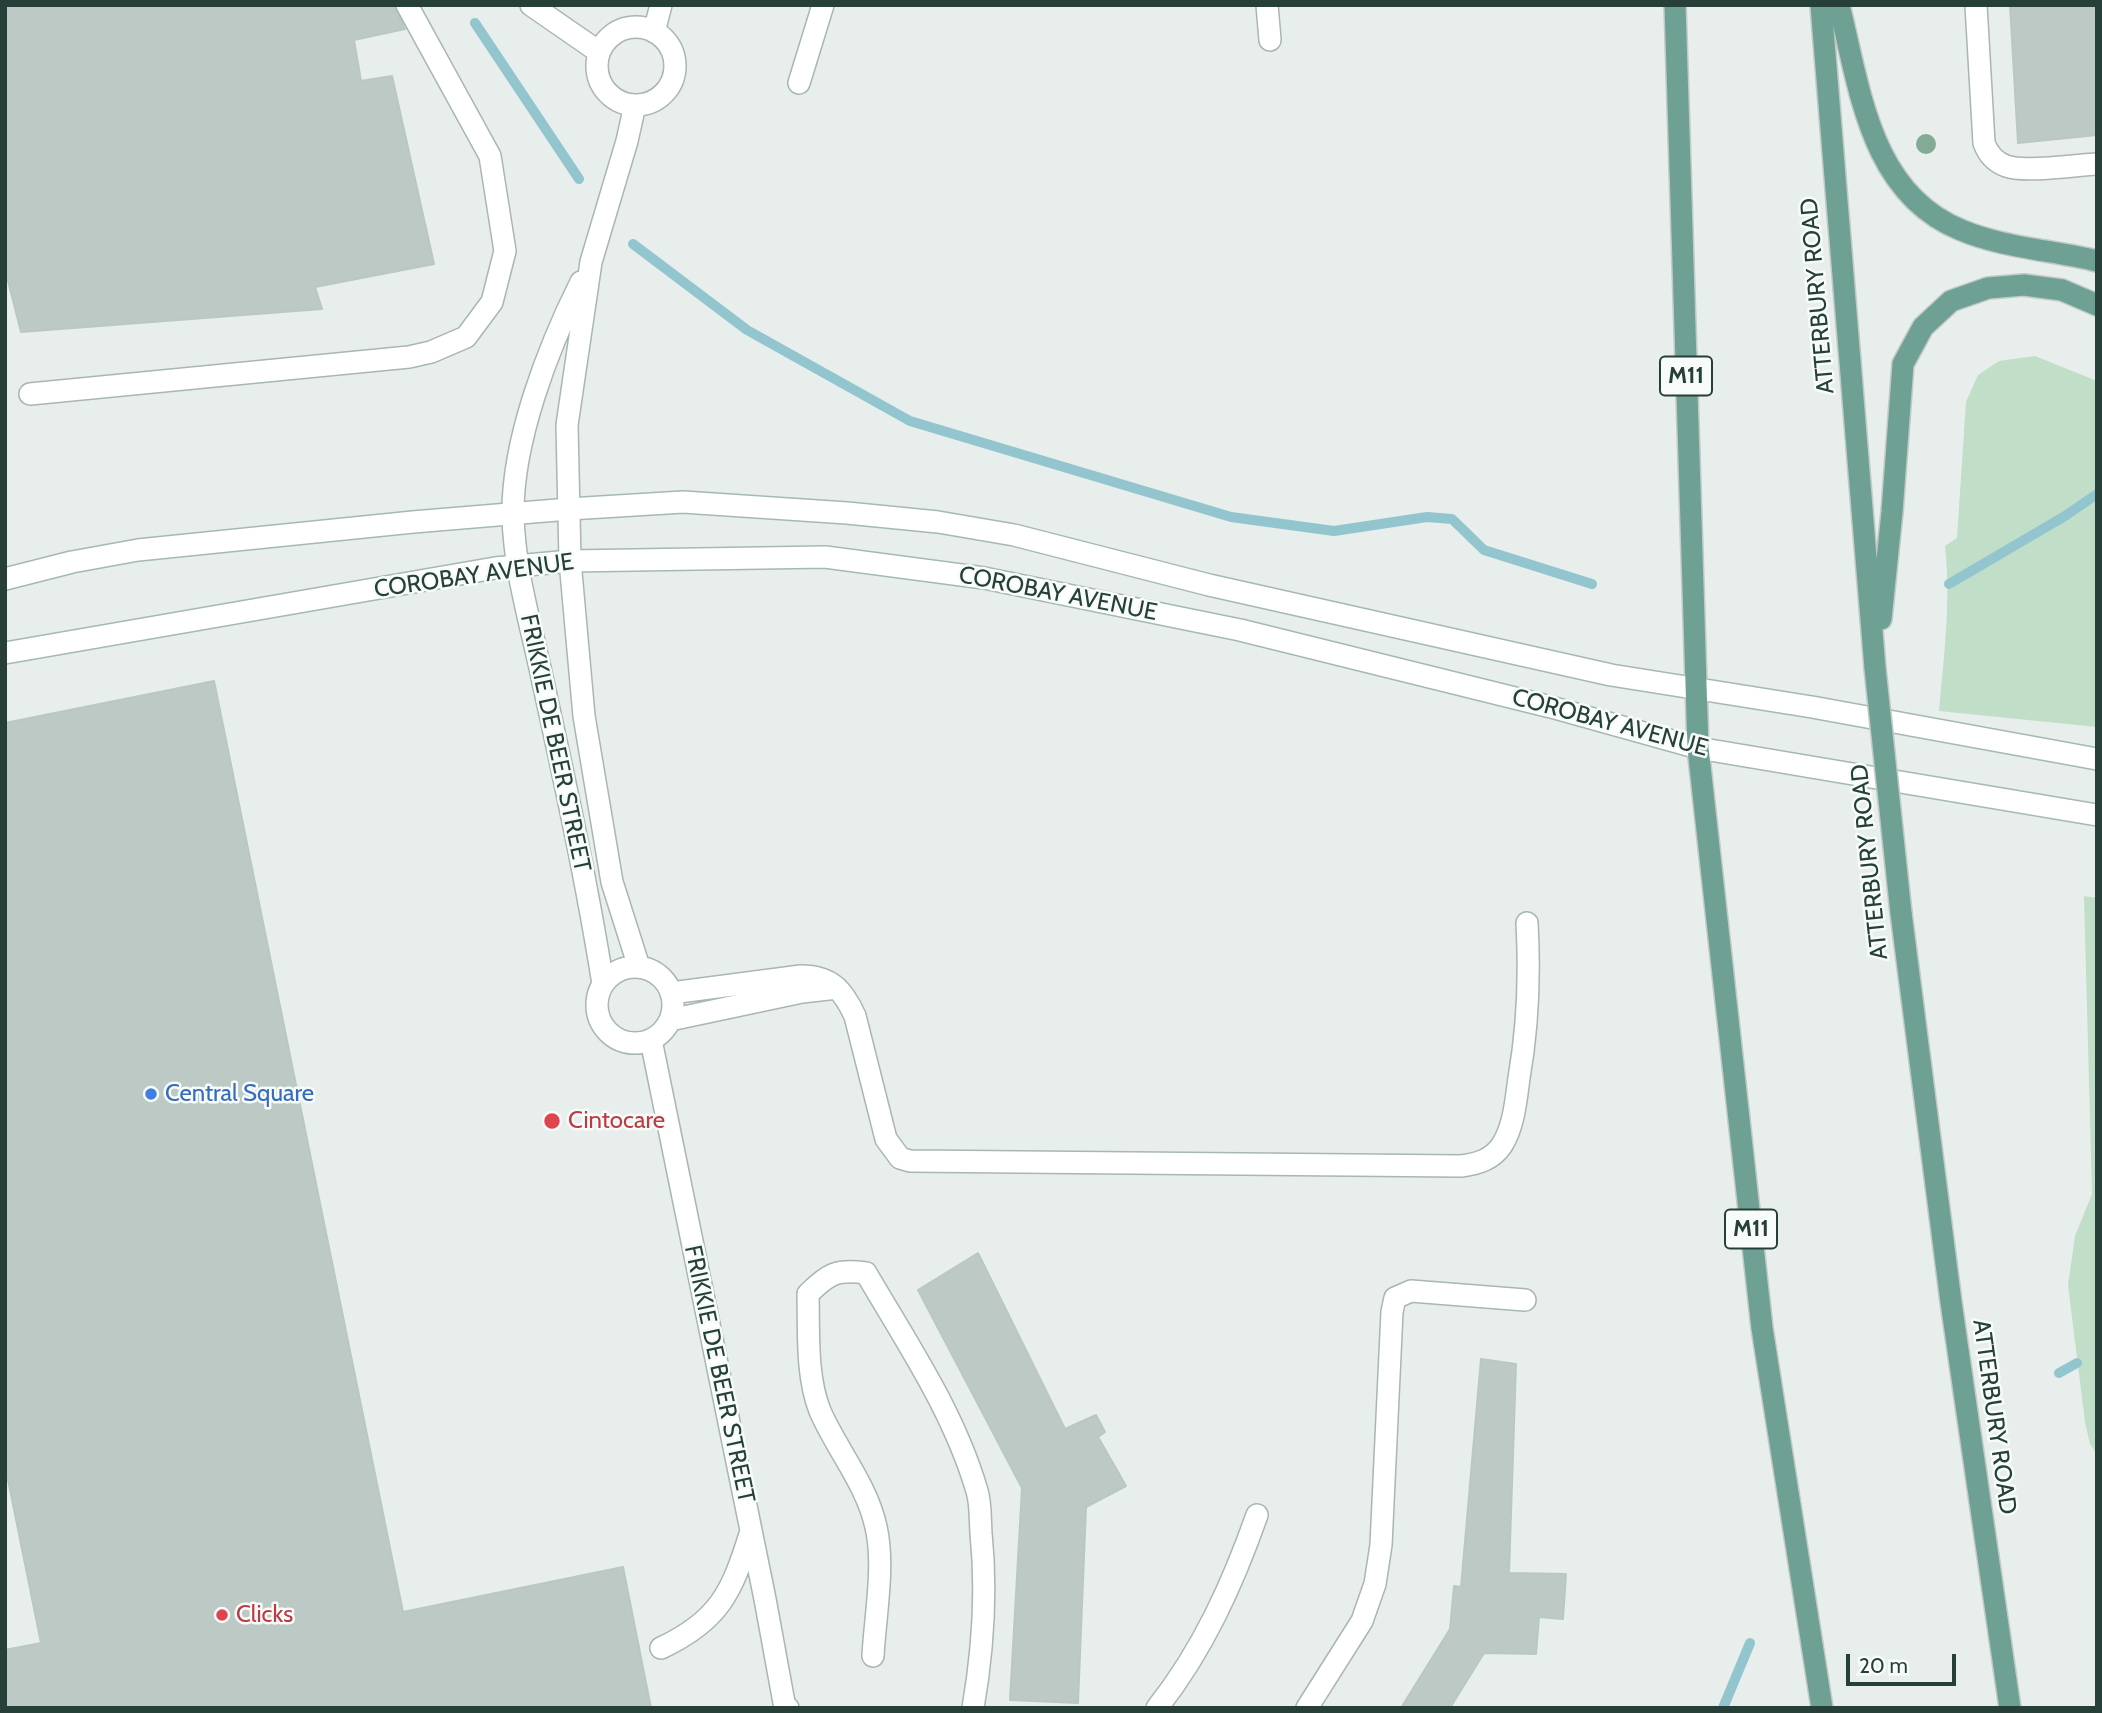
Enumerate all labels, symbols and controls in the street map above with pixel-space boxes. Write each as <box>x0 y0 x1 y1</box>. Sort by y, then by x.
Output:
street label: ATTERBURY ROAD <box>1795 197 1841 395</box>
road number: M11 <box>1660 356 1712 396</box>
street label: COROBAY AVENUE <box>372 548 576 604</box>
street label: COROBAY AVENUE <box>956 561 1160 627</box>
street label: FRIKKIE DE BEER STREET <box>514 612 596 874</box>
street label: COROBAY AVENUE <box>1509 683 1711 763</box>
street label: ATTERBURY ROAD <box>1845 763 1895 961</box>
place label: Central Square <box>165 1080 314 1108</box>
marker: Central Square <box>143 1086 159 1102</box>
place label: Cintocare <box>568 1107 665 1135</box>
marker: Cintocare <box>542 1111 562 1131</box>
road number: M11 <box>1725 1210 1777 1248</box>
street label: FRIKKIE DE BEER STREET <box>678 1243 760 1505</box>
street label: ATTERBURY ROAD <box>1966 1318 2022 1516</box>
place label: Clicks <box>236 1601 293 1629</box>
marker: Clicks <box>214 1607 230 1623</box>
scale bar <box>1850 1640 1960 1684</box>
text: 20 m <box>1859 1653 1908 1678</box>

